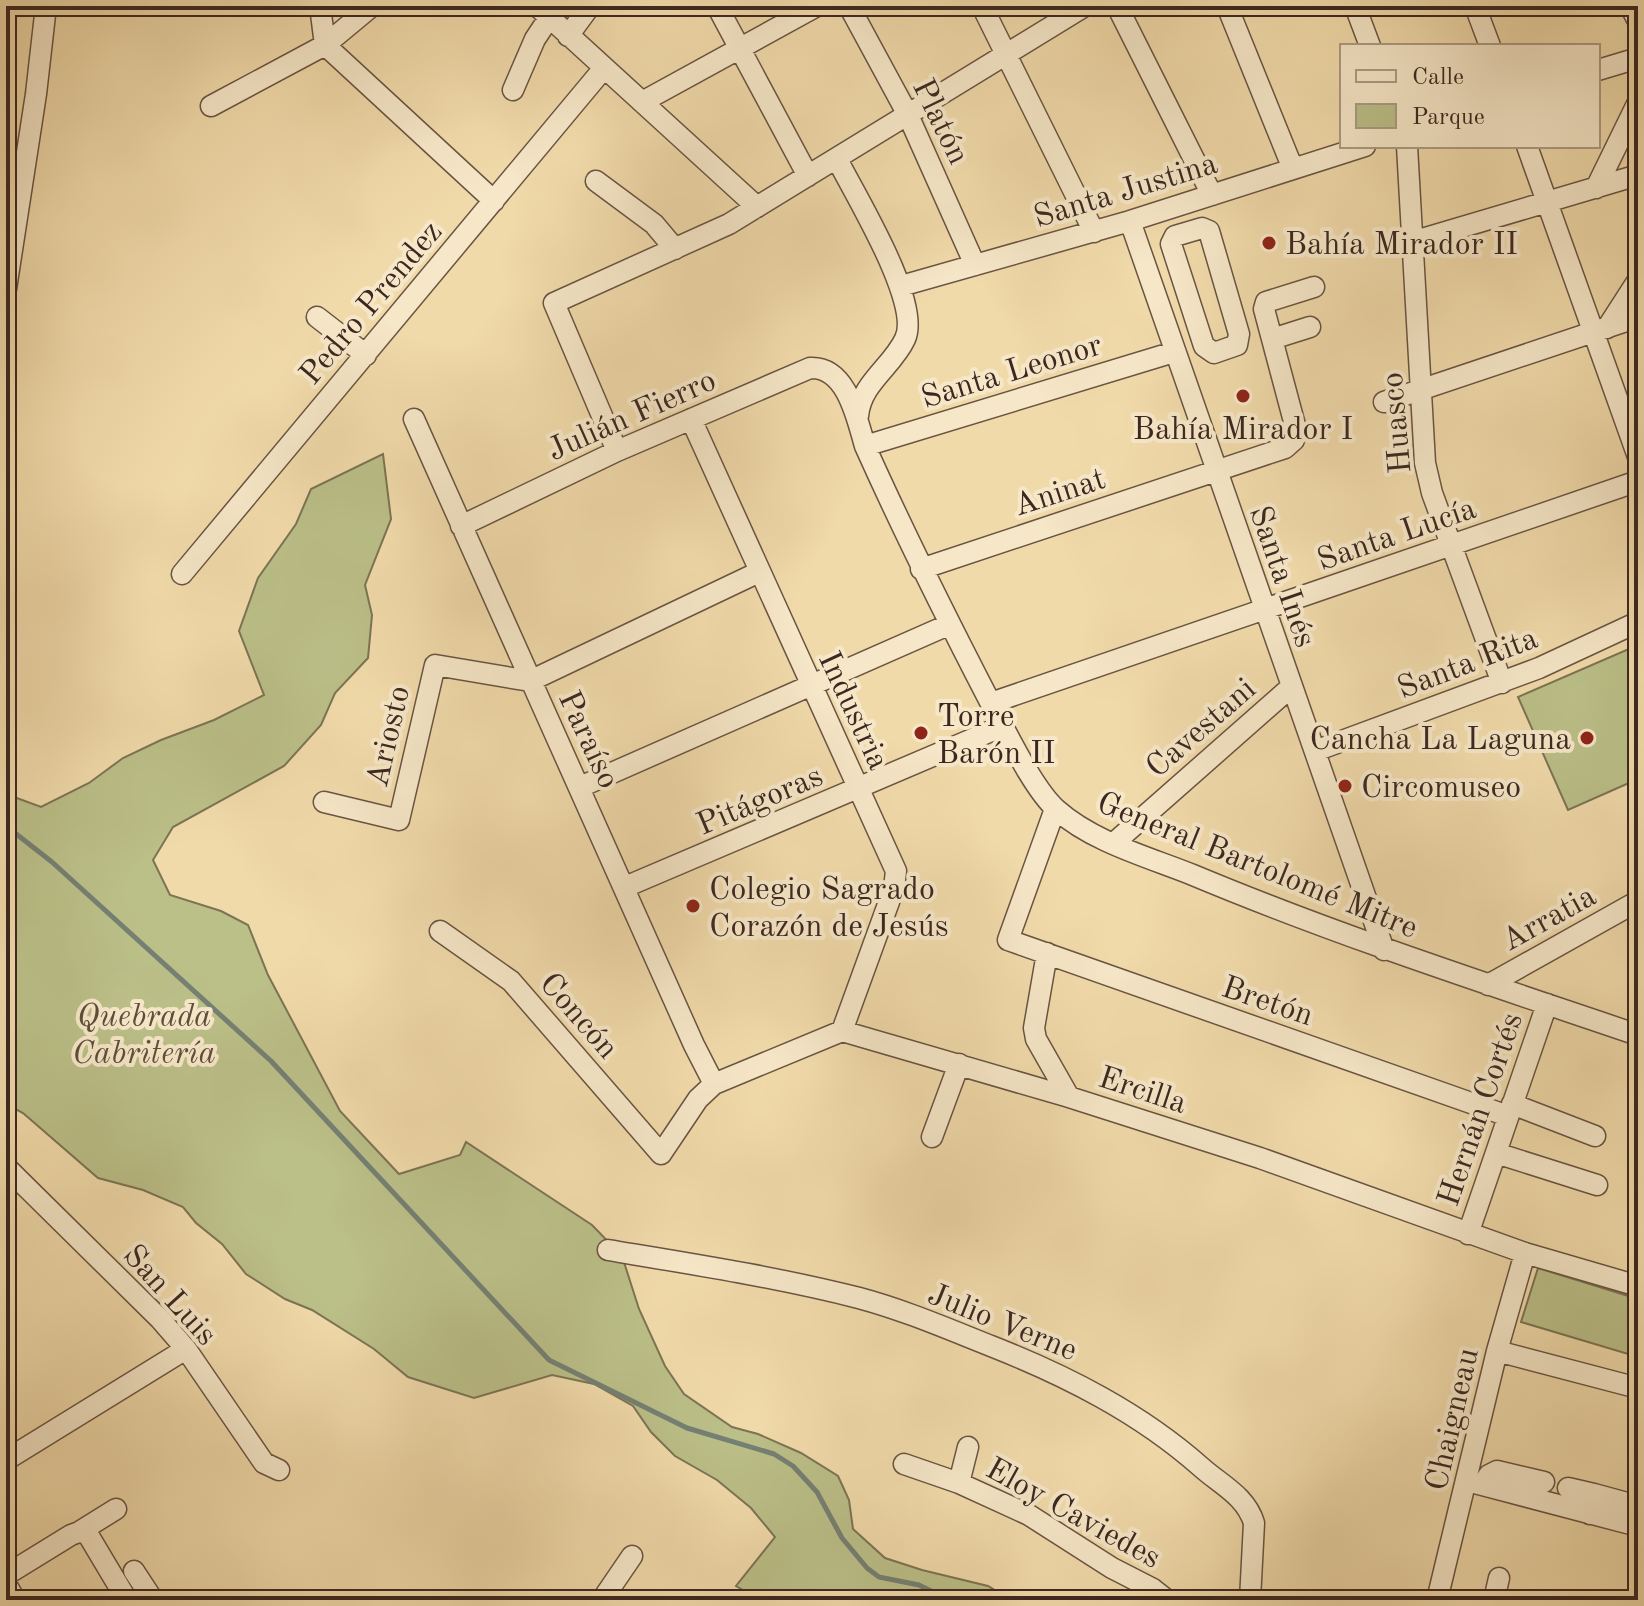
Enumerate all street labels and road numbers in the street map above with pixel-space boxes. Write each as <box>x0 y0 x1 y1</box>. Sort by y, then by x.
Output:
street label: Platón <box>905 75 974 170</box>
street label: Santa Justina <box>1030 149 1222 235</box>
street label: Pedro Prendez <box>295 216 449 392</box>
street label: Santa Leonor <box>918 330 1106 416</box>
street label: Julián Fierro <box>543 365 721 468</box>
street label: Huasco <box>1378 371 1418 475</box>
street label: Aninat <box>1010 464 1110 524</box>
street label: Santa Lucía <box>1313 494 1481 578</box>
street label: Santa Inés <box>1242 502 1320 652</box>
street label: Santa Rita <box>1394 623 1543 706</box>
street label: Industria <box>811 647 894 775</box>
street label: Cavestani <box>1141 673 1263 785</box>
street label: Ariosto <box>363 683 417 790</box>
street label: Paraíso <box>551 687 624 794</box>
street label: Pitágoras <box>693 761 828 843</box>
street label: General Bartolomé Mitre <box>1092 788 1422 946</box>
street label: Arratia <box>1497 881 1602 958</box>
street label: Concón <box>532 968 623 1066</box>
street label: Bretón <box>1217 972 1317 1033</box>
street label: Hernán Cortés <box>1434 1009 1530 1211</box>
street label: Ercilla <box>1094 1063 1190 1121</box>
street label: San Luis <box>116 1240 222 1352</box>
street label: Julio Verne <box>923 1279 1081 1368</box>
street label: Chaigneau <box>1422 1345 1486 1494</box>
street label: Eloy Caviedes <box>980 1454 1165 1576</box>

